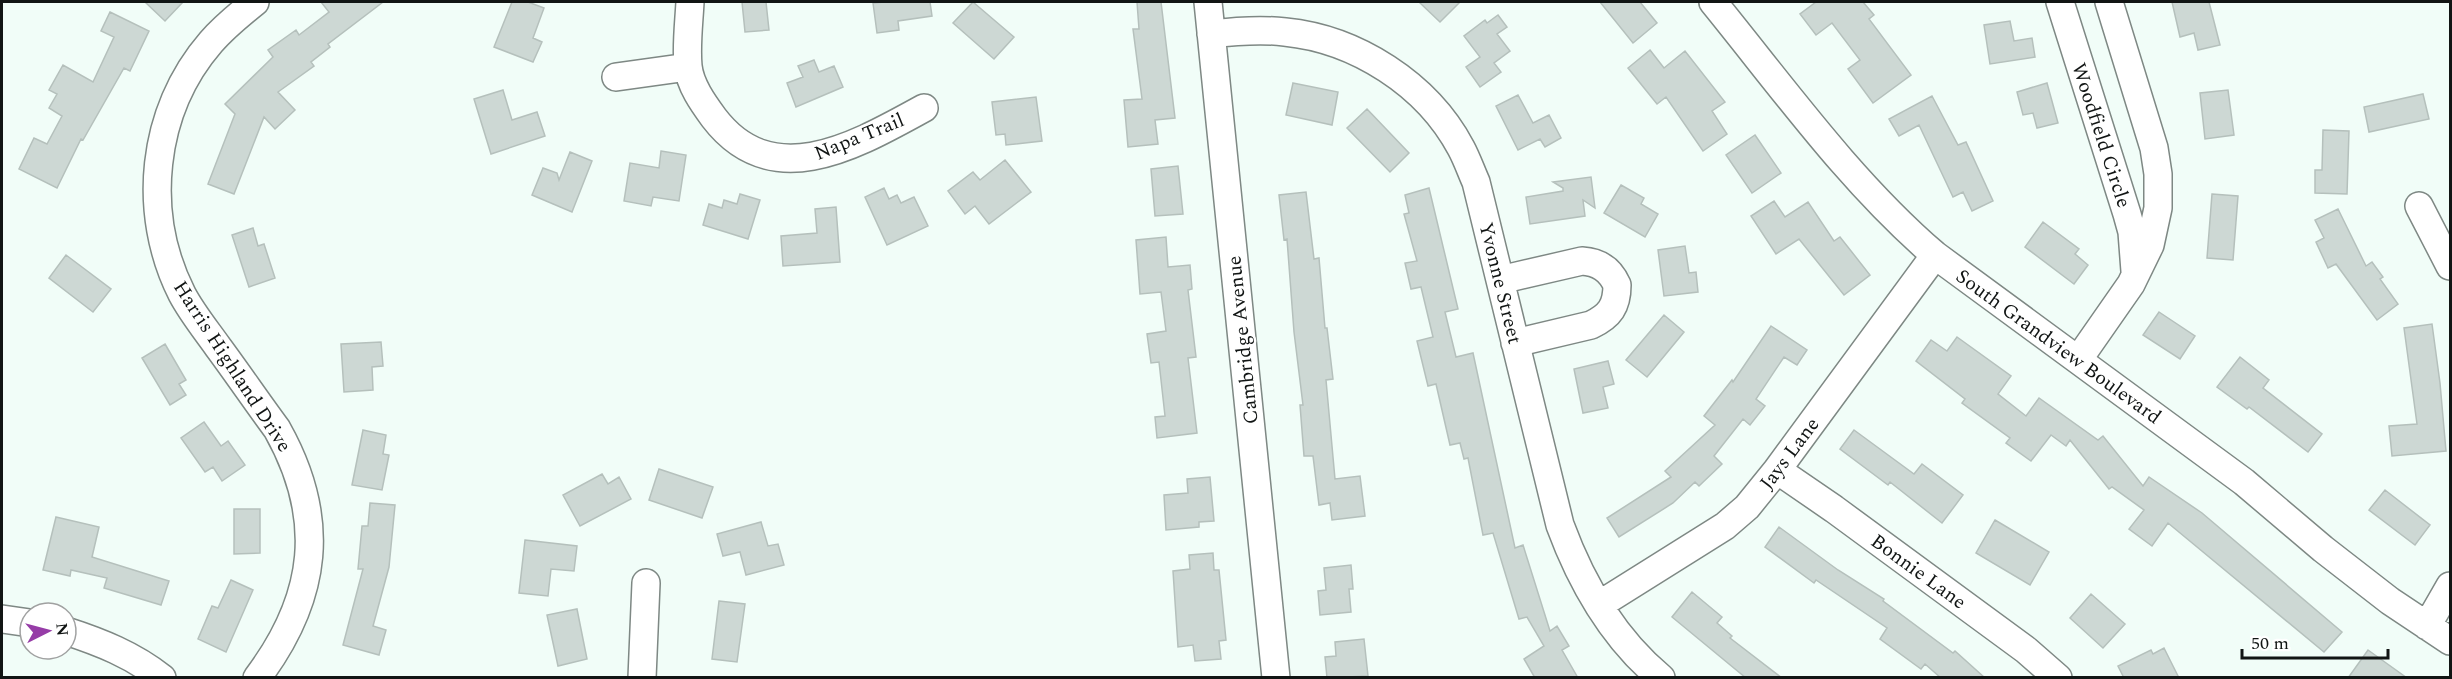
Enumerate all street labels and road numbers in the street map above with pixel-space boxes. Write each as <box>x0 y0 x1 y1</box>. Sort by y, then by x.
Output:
street label: Woodfield Circle <box>2063 59 2139 212</box>
street label: Napa Trail <box>810 105 909 169</box>
street label: Yvonne Street <box>1470 219 1530 347</box>
street label: Cambridge Avenue <box>1219 254 1267 426</box>
street label: South Grandview Boulevard <box>1949 262 2168 432</box>
street label: Harris Highland Drive <box>165 275 299 458</box>
street label: Jays Lane <box>1753 411 1827 496</box>
street label: Bonnie Lane <box>1864 527 1973 617</box>

